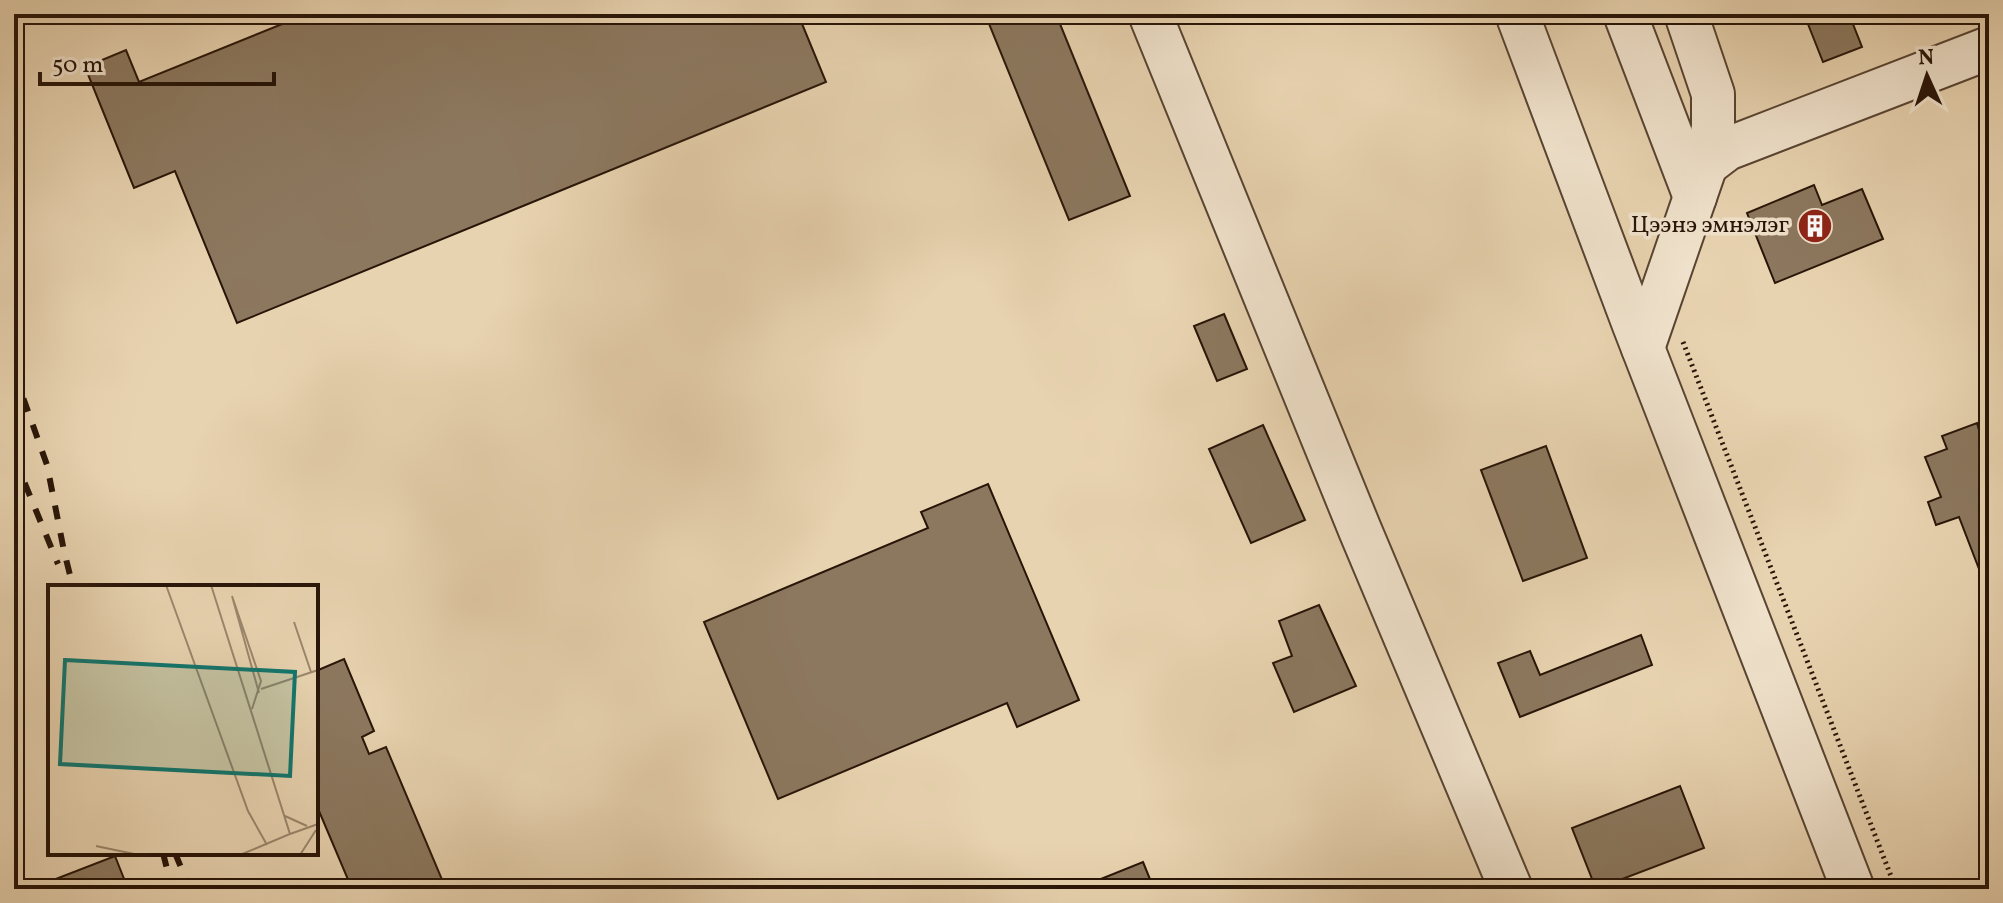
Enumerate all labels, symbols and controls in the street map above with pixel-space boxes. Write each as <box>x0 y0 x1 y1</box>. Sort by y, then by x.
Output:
scale bar <box>40 36 274 86</box>
north arrow <box>1887 36 1967 116</box>
text: N <box>1917 43 1935 74</box>
text: 50 m <box>52 49 104 83</box>
building icon: Цээнэ эмнэлэг <box>1796 207 1834 245</box>
place label: Цээнэ эмнэлэг <box>1631 209 1790 243</box>
inset map <box>48 585 318 855</box>

